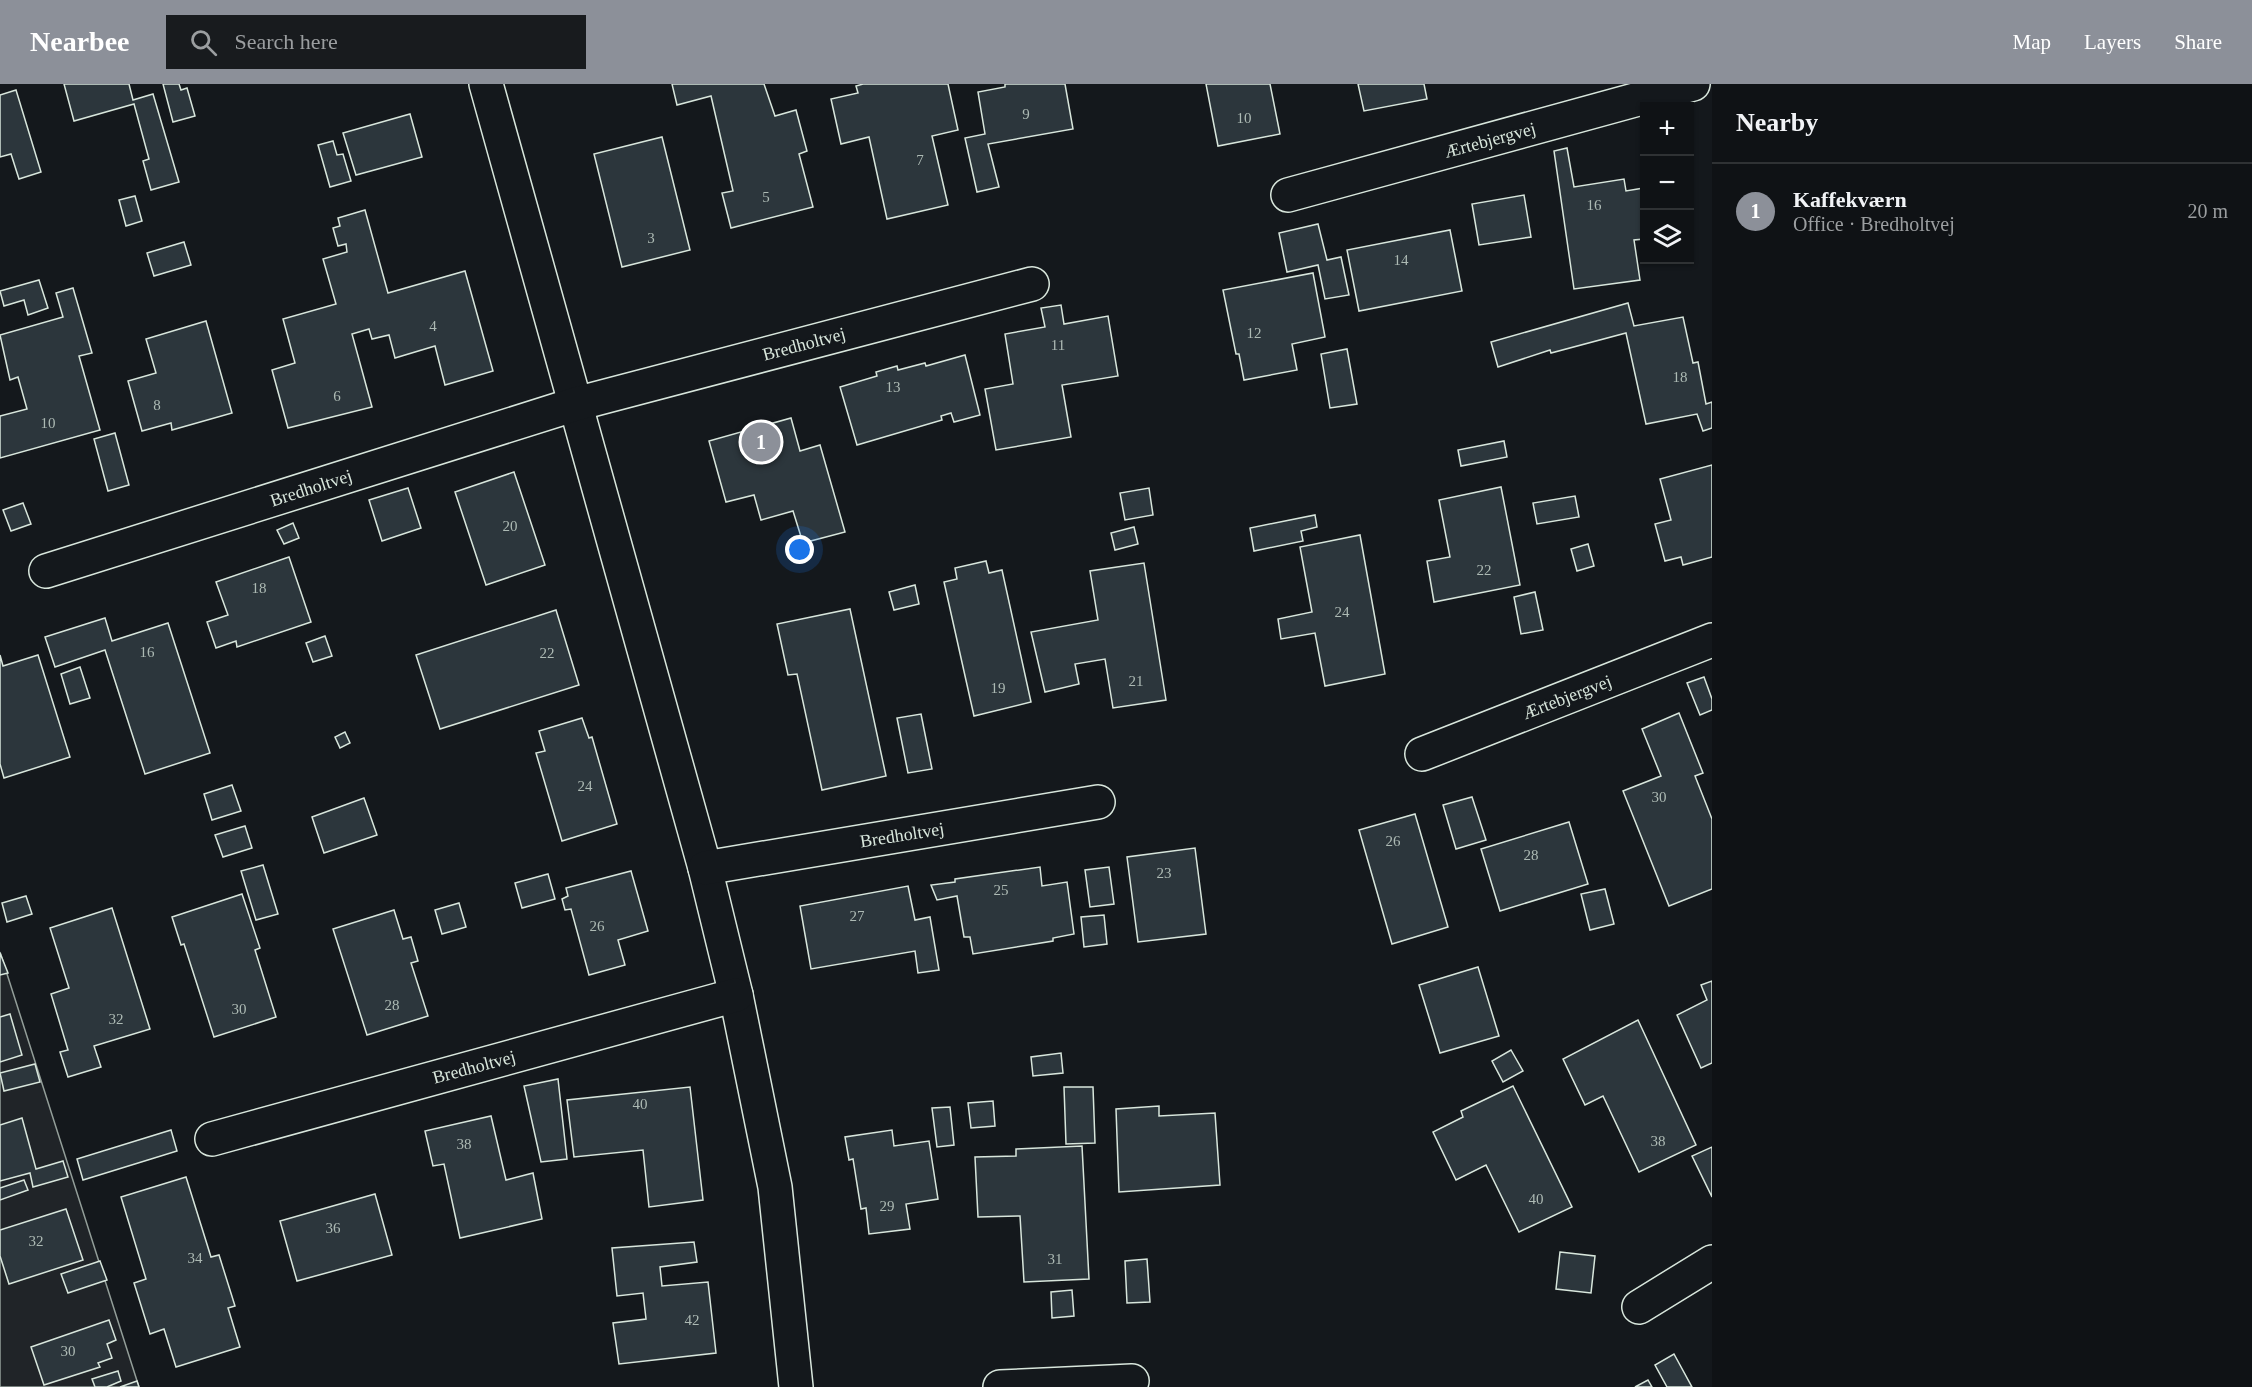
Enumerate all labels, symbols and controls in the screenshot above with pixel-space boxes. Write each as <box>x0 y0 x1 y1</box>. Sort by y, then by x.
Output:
search box <box>166 15 586 69</box>
text: Nearbee <box>30 26 130 57</box>
icon: search <box>187 26 220 59</box>
text: Search here <box>235 29 338 54</box>
text: Map <box>2013 30 2051 54</box>
text: Layers <box>2084 30 2141 54</box>
text: Share <box>2174 30 2222 54</box>
map controls <box>1640 102 1694 264</box>
button: + <box>1640 102 1694 156</box>
house number: 9 <box>1022 106 1030 122</box>
text: Nearby <box>1736 108 1818 137</box>
house number: 10 <box>1237 110 1252 126</box>
street label: Ærtebjergvej <box>1442 118 1538 162</box>
house number: 7 <box>916 152 924 168</box>
button: − <box>1640 156 1694 210</box>
text: Kaffekværn <box>1793 187 1907 212</box>
house number: 5 <box>762 189 770 205</box>
house number: 16 <box>1587 197 1602 213</box>
text: 1 <box>1751 200 1761 222</box>
text: 20 m <box>2187 200 2228 222</box>
button: layers <box>1640 210 1694 264</box>
text: Office · Bredholtvej <box>1793 213 1955 235</box>
house number: 3 <box>647 230 655 246</box>
house number: 14 <box>1394 252 1409 268</box>
house number: 4 <box>429 318 437 334</box>
street label: Bredholtvej <box>760 323 848 365</box>
house number: 12 <box>1247 325 1262 341</box>
house number: 11 <box>1051 337 1065 353</box>
house number: 18 <box>1673 369 1688 385</box>
house number: 13 <box>886 379 901 395</box>
house number: 6 <box>333 388 341 404</box>
house number: 8 <box>153 397 161 413</box>
house number: 10 <box>41 415 56 431</box>
pin: 1 <box>742 420 780 464</box>
street label: Bredholtvej <box>267 465 355 511</box>
house number: 20 <box>503 518 518 534</box>
your location <box>785 535 814 564</box>
house number: 22 <box>1477 562 1492 578</box>
house number: 18 <box>252 580 267 596</box>
house number: 24 <box>1335 604 1350 620</box>
house number: 16 <box>140 644 155 660</box>
house number: 22 <box>540 645 555 661</box>
street label: Ærtebjergvej <box>1520 671 1614 723</box>
house number: 21 <box>1129 673 1144 689</box>
house number: 19 <box>991 680 1006 696</box>
house number: 24 <box>578 778 593 794</box>
house number: 30 <box>1652 789 1667 805</box>
street label: Bredholtvej <box>858 818 946 852</box>
house number: 26 <box>1386 833 1401 849</box>
house number: 28 <box>1524 847 1539 863</box>
house number: 23 <box>1157 865 1172 881</box>
house number: 25 <box>994 882 1009 898</box>
house number: 27 <box>850 908 865 924</box>
house number: 26 <box>590 918 605 934</box>
house number: 28 <box>385 997 400 1013</box>
house number: 30 <box>232 1001 247 1017</box>
house number: 32 <box>109 1011 124 1027</box>
street label: Bredholtvej <box>430 1046 518 1088</box>
house number: 40 <box>633 1096 648 1112</box>
house number: 38 <box>1651 1133 1666 1149</box>
house number: 38 <box>457 1136 472 1152</box>
house number: 40 <box>1529 1191 1544 1207</box>
house number: 29 <box>880 1198 895 1214</box>
house number: 36 <box>326 1220 341 1236</box>
house number: 32 <box>29 1233 44 1249</box>
house number: 34 <box>188 1250 203 1266</box>
house number: 31 <box>1048 1251 1063 1267</box>
house number: 42 <box>685 1312 700 1328</box>
house number: 30 <box>61 1343 76 1359</box>

